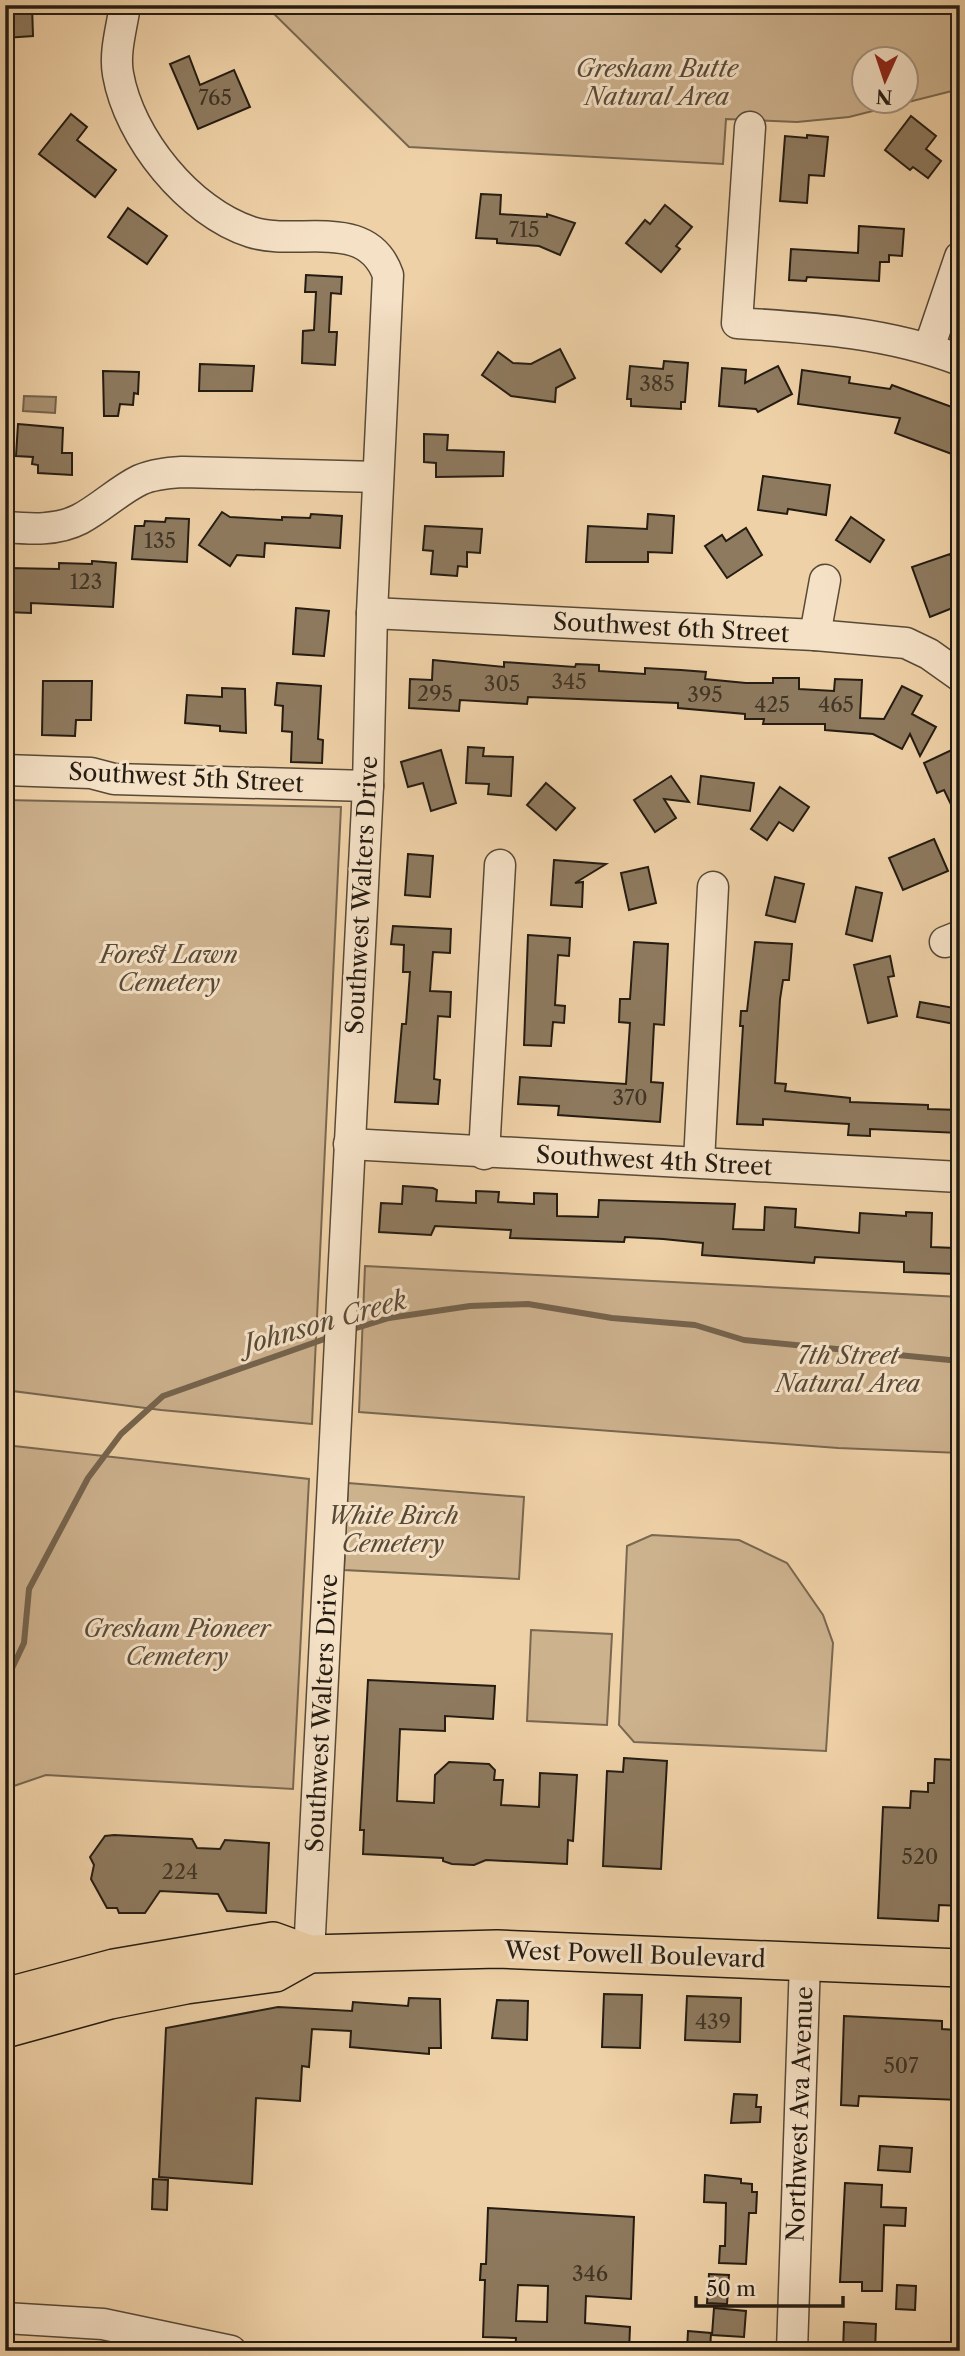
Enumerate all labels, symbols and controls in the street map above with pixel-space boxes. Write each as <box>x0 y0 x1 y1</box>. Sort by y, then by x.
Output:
north arrow <box>850 46 920 116</box>
park label: Gresham Butte Natural Area <box>576 54 740 111</box>
house number: 765 <box>198 85 232 110</box>
text: N <box>875 85 893 108</box>
house number: 715 <box>509 217 539 242</box>
house number: 385 <box>639 371 675 396</box>
house number: 135 <box>144 528 176 553</box>
house number: 123 <box>70 569 102 594</box>
street label: Southwest 6th Street <box>552 607 790 648</box>
house number: 345 <box>551 669 587 694</box>
house number: 305 <box>484 671 520 696</box>
house number: 295 <box>417 681 453 706</box>
house number: 395 <box>687 682 723 707</box>
house number: 425 <box>754 692 790 717</box>
house number: 465 <box>818 692 854 717</box>
street label: Southwest Walters Drive <box>340 755 383 1035</box>
street label: Southwest 5th Street <box>68 757 305 798</box>
park label: Forest Lawn Cemetery <box>98 940 238 997</box>
house number: 370 <box>612 1085 648 1110</box>
street label: Southwest 4th Street <box>535 1140 773 1181</box>
water label: Johnson Creek <box>233 1283 411 1363</box>
park label: 7th Street Natural Area <box>774 1341 920 1398</box>
park label: White Birch Cemetery <box>327 1501 459 1558</box>
street label: Southwest Walters Drive <box>300 1573 343 1853</box>
park label: Gresham Pioneer Cemetery <box>83 1614 273 1671</box>
house number: 520 <box>902 1844 938 1869</box>
house number: 224 <box>162 1859 198 1884</box>
street label: West Powell Boulevard <box>503 1935 766 1974</box>
street label: Northwest Ava Avenue <box>781 1986 818 2242</box>
house number: 439 <box>695 2009 731 2034</box>
house number: 507 <box>883 2053 919 2078</box>
house number: 346 <box>572 2261 608 2286</box>
scale bar <box>696 2265 842 2309</box>
text: 50 m <box>706 2276 756 2301</box>

